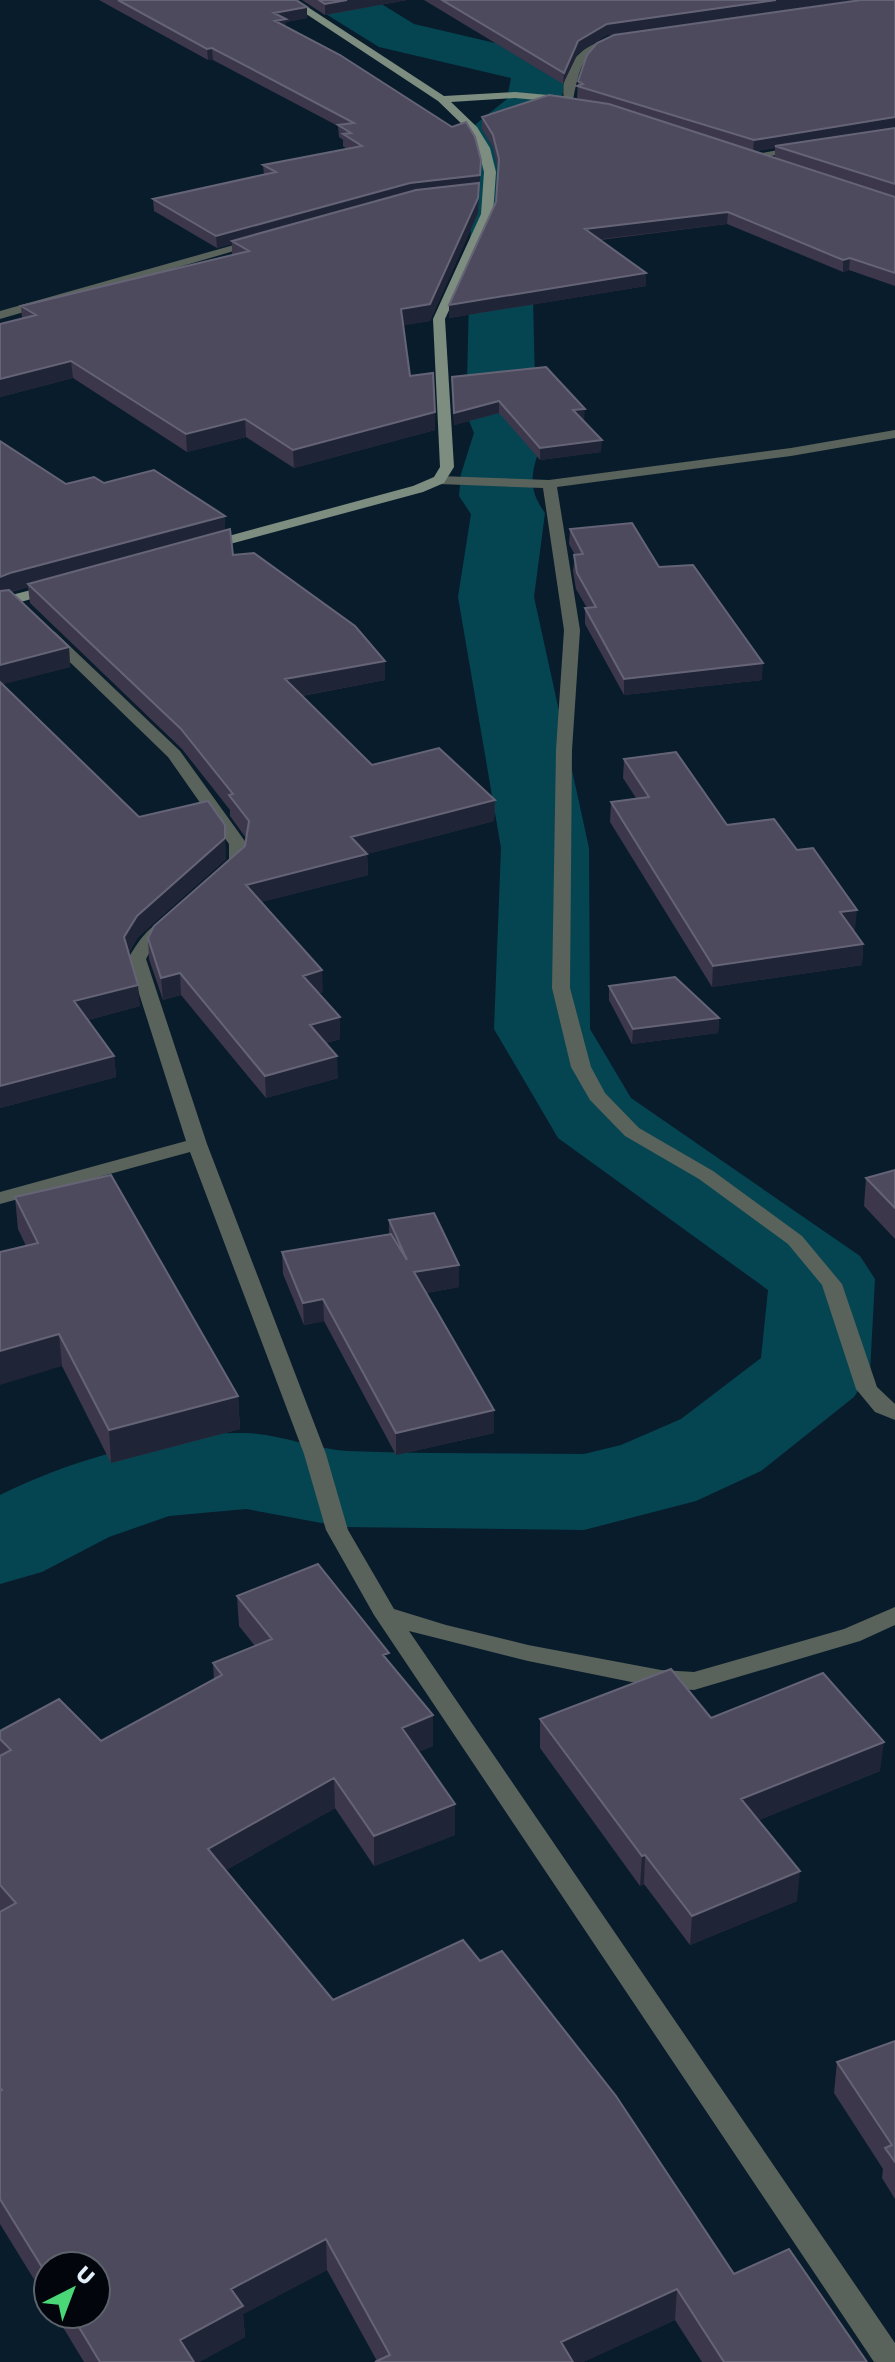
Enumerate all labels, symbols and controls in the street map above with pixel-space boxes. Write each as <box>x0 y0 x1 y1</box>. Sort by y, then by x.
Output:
north arrow <box>32 2250 112 2330</box>
text: U <box>69 2259 101 2292</box>

